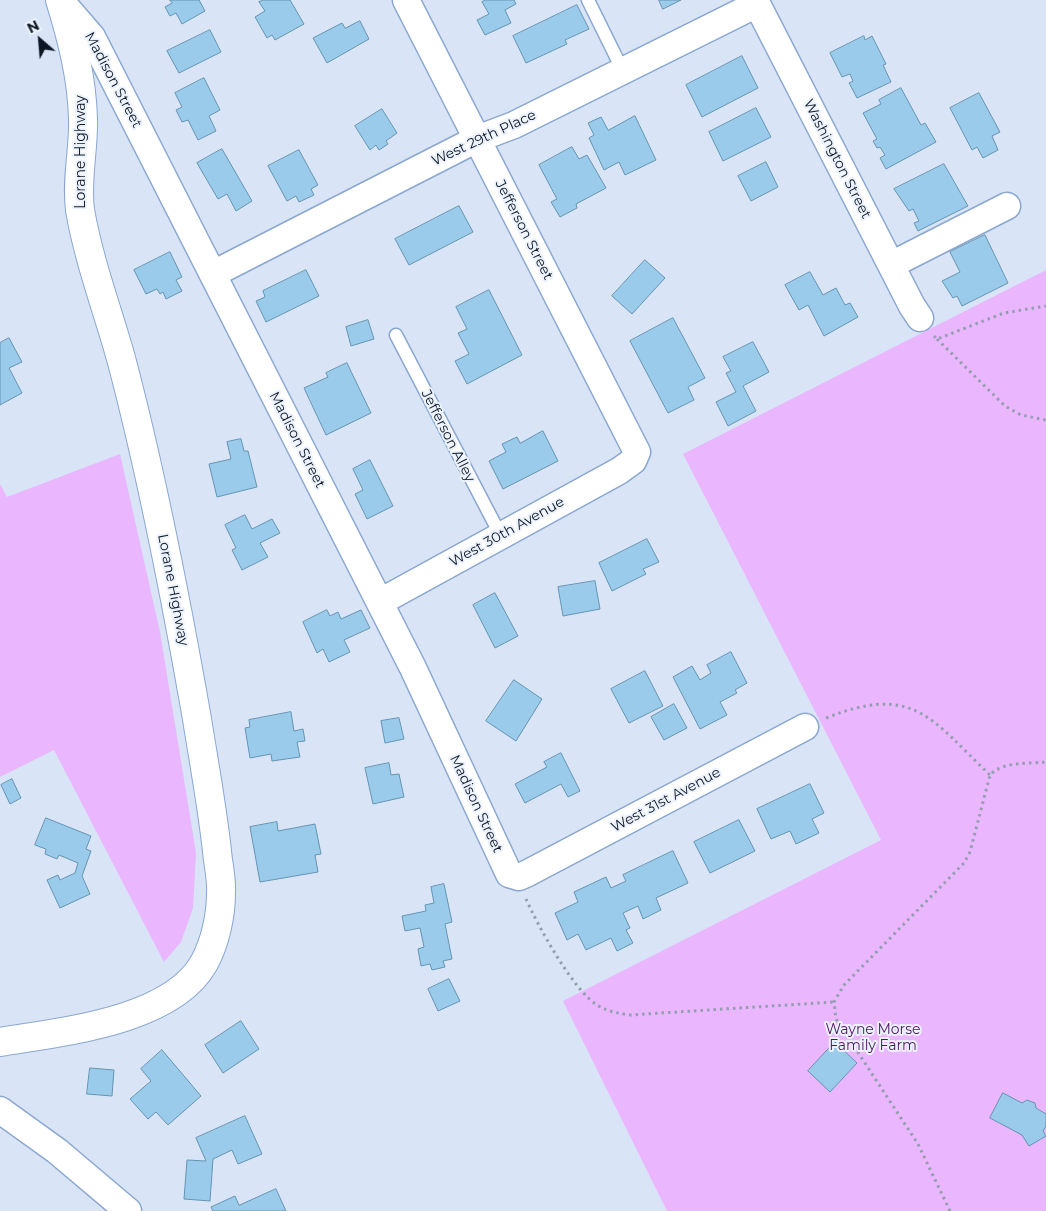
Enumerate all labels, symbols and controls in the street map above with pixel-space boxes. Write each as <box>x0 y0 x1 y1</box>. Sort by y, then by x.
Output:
north arrow <box>15 15 65 65</box>
text: N <box>24 16 42 37</box>
street label: Madison Street <box>81 29 145 131</box>
street label: Lorane Highway <box>73 95 89 209</box>
street label: Washington Street <box>800 96 874 222</box>
street label: West 29th Place <box>429 106 539 170</box>
street label: Jefferson Street <box>492 177 556 283</box>
street label: Jefferson Alley <box>418 387 478 485</box>
street label: Madison Street <box>265 389 329 491</box>
street label: West 30th Avenue <box>447 494 567 570</box>
street label: Lorane Highway <box>154 533 192 647</box>
street label: Madison Street <box>446 752 506 856</box>
street label: West 31st Avenue <box>608 764 724 836</box>
park label: Wayne Morse Family Farm <box>826 1022 920 1054</box>

